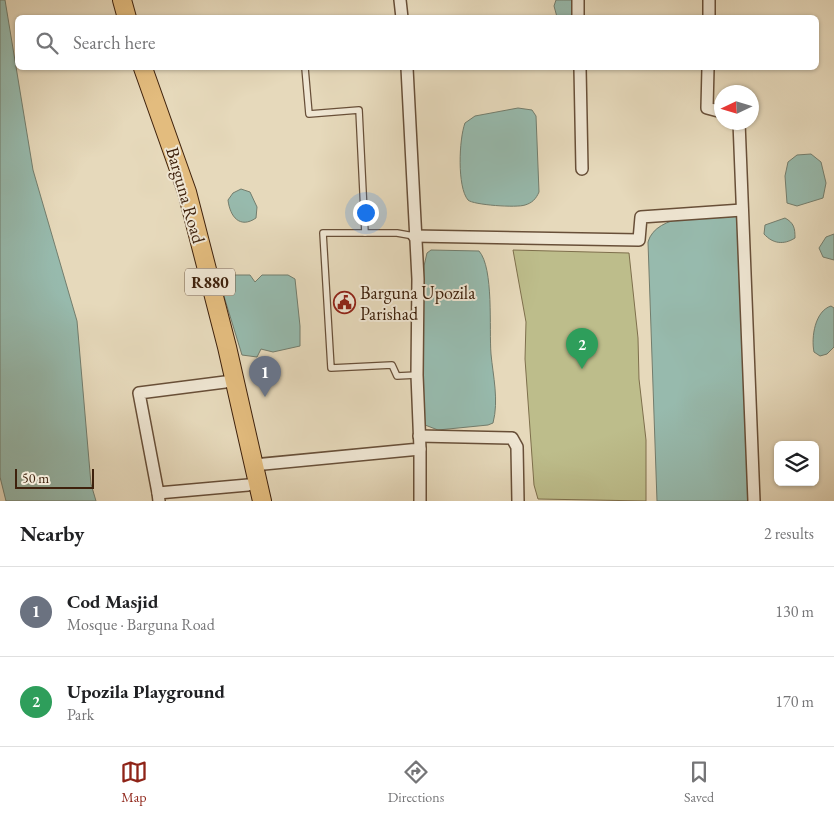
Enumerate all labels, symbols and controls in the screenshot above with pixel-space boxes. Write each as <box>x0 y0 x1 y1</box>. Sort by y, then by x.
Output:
search box <box>15 15 819 70</box>
icon: search <box>33 29 61 57</box>
text: Search here <box>73 30 155 55</box>
north arrow <box>714 85 759 130</box>
street label: Barguna Road <box>161 144 211 247</box>
your location <box>353 200 379 226</box>
road number: R880 <box>185 268 235 296</box>
place label: Barguna Upozila Parishad <box>360 281 476 325</box>
public building icon: Barguna Upozila Parishad <box>332 290 356 314</box>
pin: 2 <box>566 328 598 369</box>
pin: 1 <box>249 356 281 397</box>
map controls <box>774 441 819 486</box>
button: layers <box>774 441 819 486</box>
scale bar <box>15 466 94 489</box>
text: 50 m <box>22 469 49 487</box>
text: Nearby <box>20 520 84 547</box>
text: 2 results <box>764 523 814 544</box>
text: Cod Masjid <box>67 589 158 614</box>
text: 1 <box>32 601 40 622</box>
text: 130 m <box>775 601 814 622</box>
text: Mosque · Barguna Road <box>67 614 215 635</box>
text: Upozila Playground <box>67 679 225 704</box>
text: 2 <box>32 691 40 712</box>
text: 170 m <box>775 691 814 712</box>
text: Park <box>67 704 94 725</box>
tab: Map <box>120 758 148 806</box>
tab: Directions <box>388 758 444 806</box>
tab: Saved <box>684 758 714 806</box>

